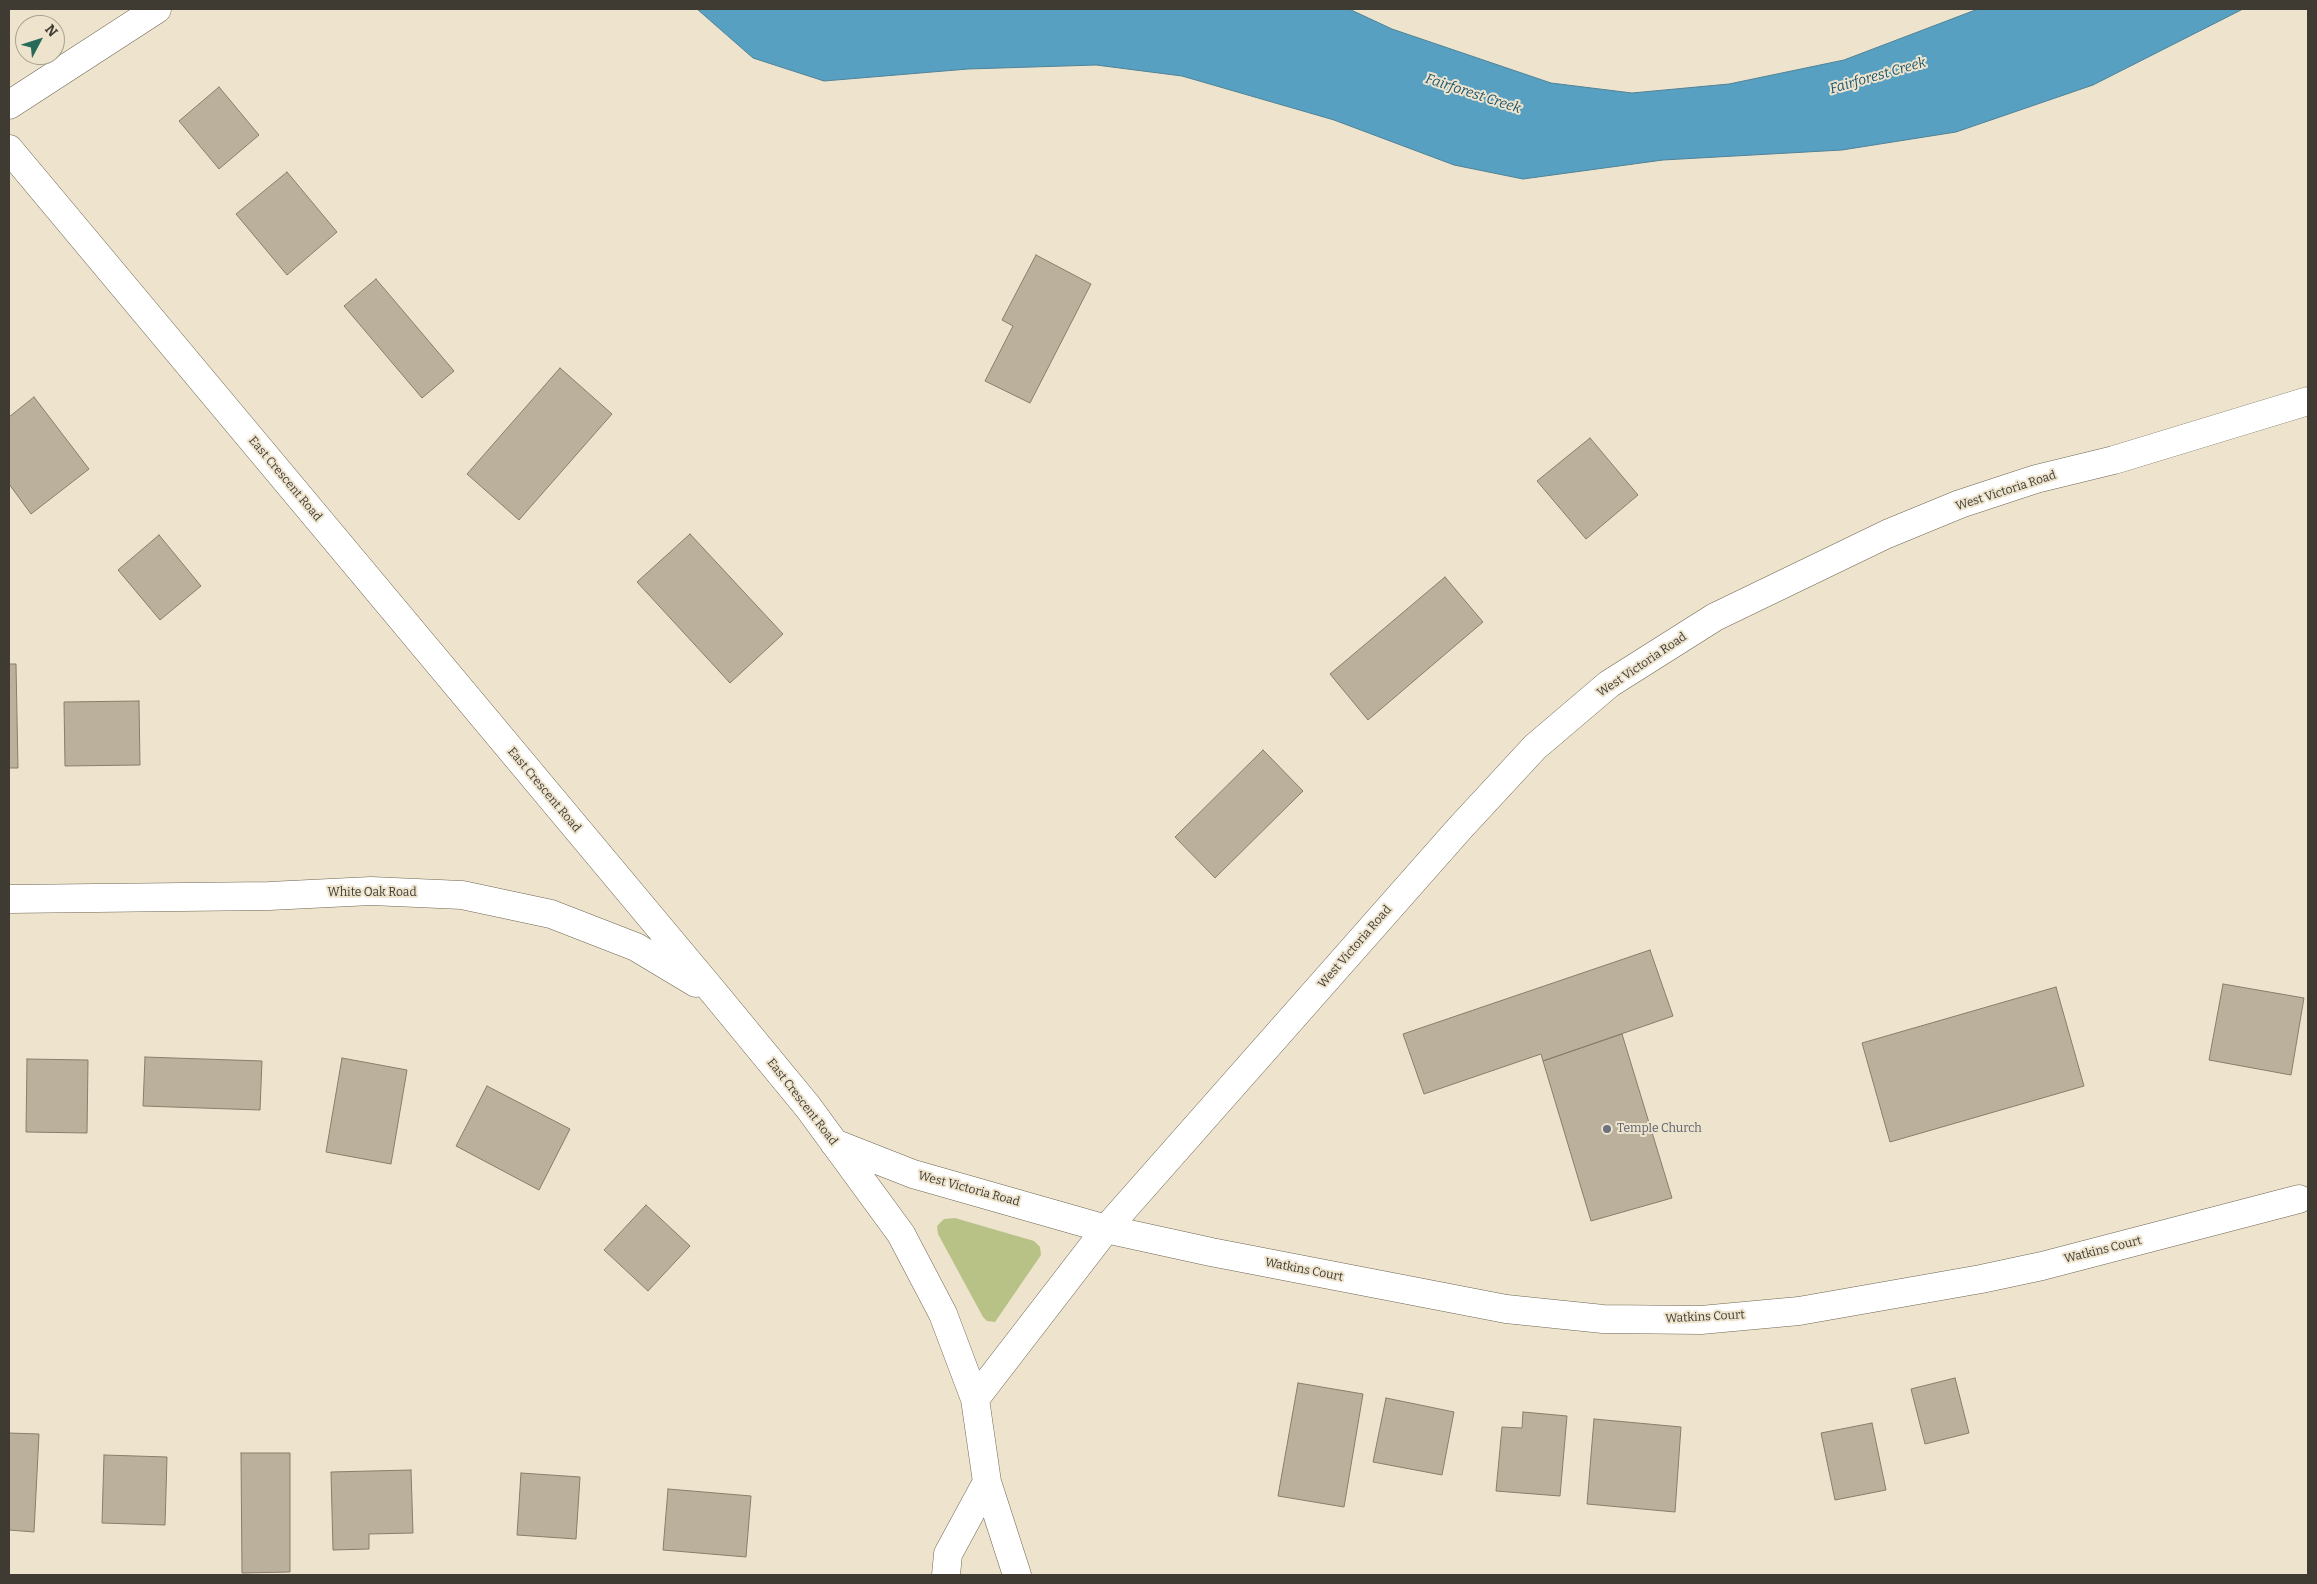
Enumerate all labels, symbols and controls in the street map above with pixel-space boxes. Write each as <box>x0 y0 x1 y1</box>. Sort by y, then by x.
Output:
north arrow <box>15 15 65 65</box>
text: N <box>41 21 61 40</box>
water label: Fairforest Creek <box>1828 54 1928 98</box>
water label: Fairforest Creek <box>1423 71 1523 117</box>
street label: East Crescent Road <box>245 434 325 524</box>
street label: West Victoria Road <box>1954 468 2058 514</box>
street label: West Victoria Road <box>1595 630 1689 700</box>
street label: East Crescent Road <box>504 745 584 835</box>
street label: White Oak Road <box>328 886 416 900</box>
street label: West Victoria Road <box>1315 903 1395 991</box>
street label: East Crescent Road <box>764 1056 840 1148</box>
place label: Temple Church <box>1617 1122 1702 1136</box>
marker: Temple Church <box>1601 1123 1613 1135</box>
street label: West Victoria Road <box>917 1169 1021 1209</box>
street label: Watkins Court <box>2063 1233 2143 1267</box>
street label: Watkins Court <box>1264 1255 1344 1285</box>
street label: Watkins Court <box>1665 1308 1745 1326</box>

